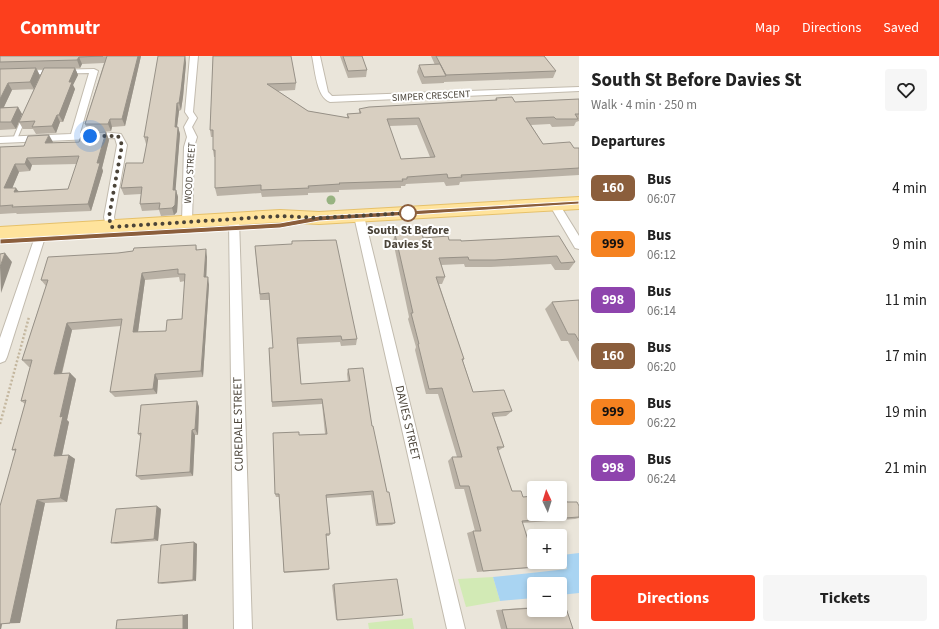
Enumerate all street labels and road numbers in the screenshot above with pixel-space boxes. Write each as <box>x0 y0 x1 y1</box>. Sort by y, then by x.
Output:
street label: SIMPER CRESCENT <box>391 87 471 105</box>
street label: WOOD STREET <box>181 141 199 204</box>
street label: CUREDALE STREET <box>229 376 248 471</box>
street label: DAVIES STREET <box>391 384 425 463</box>

